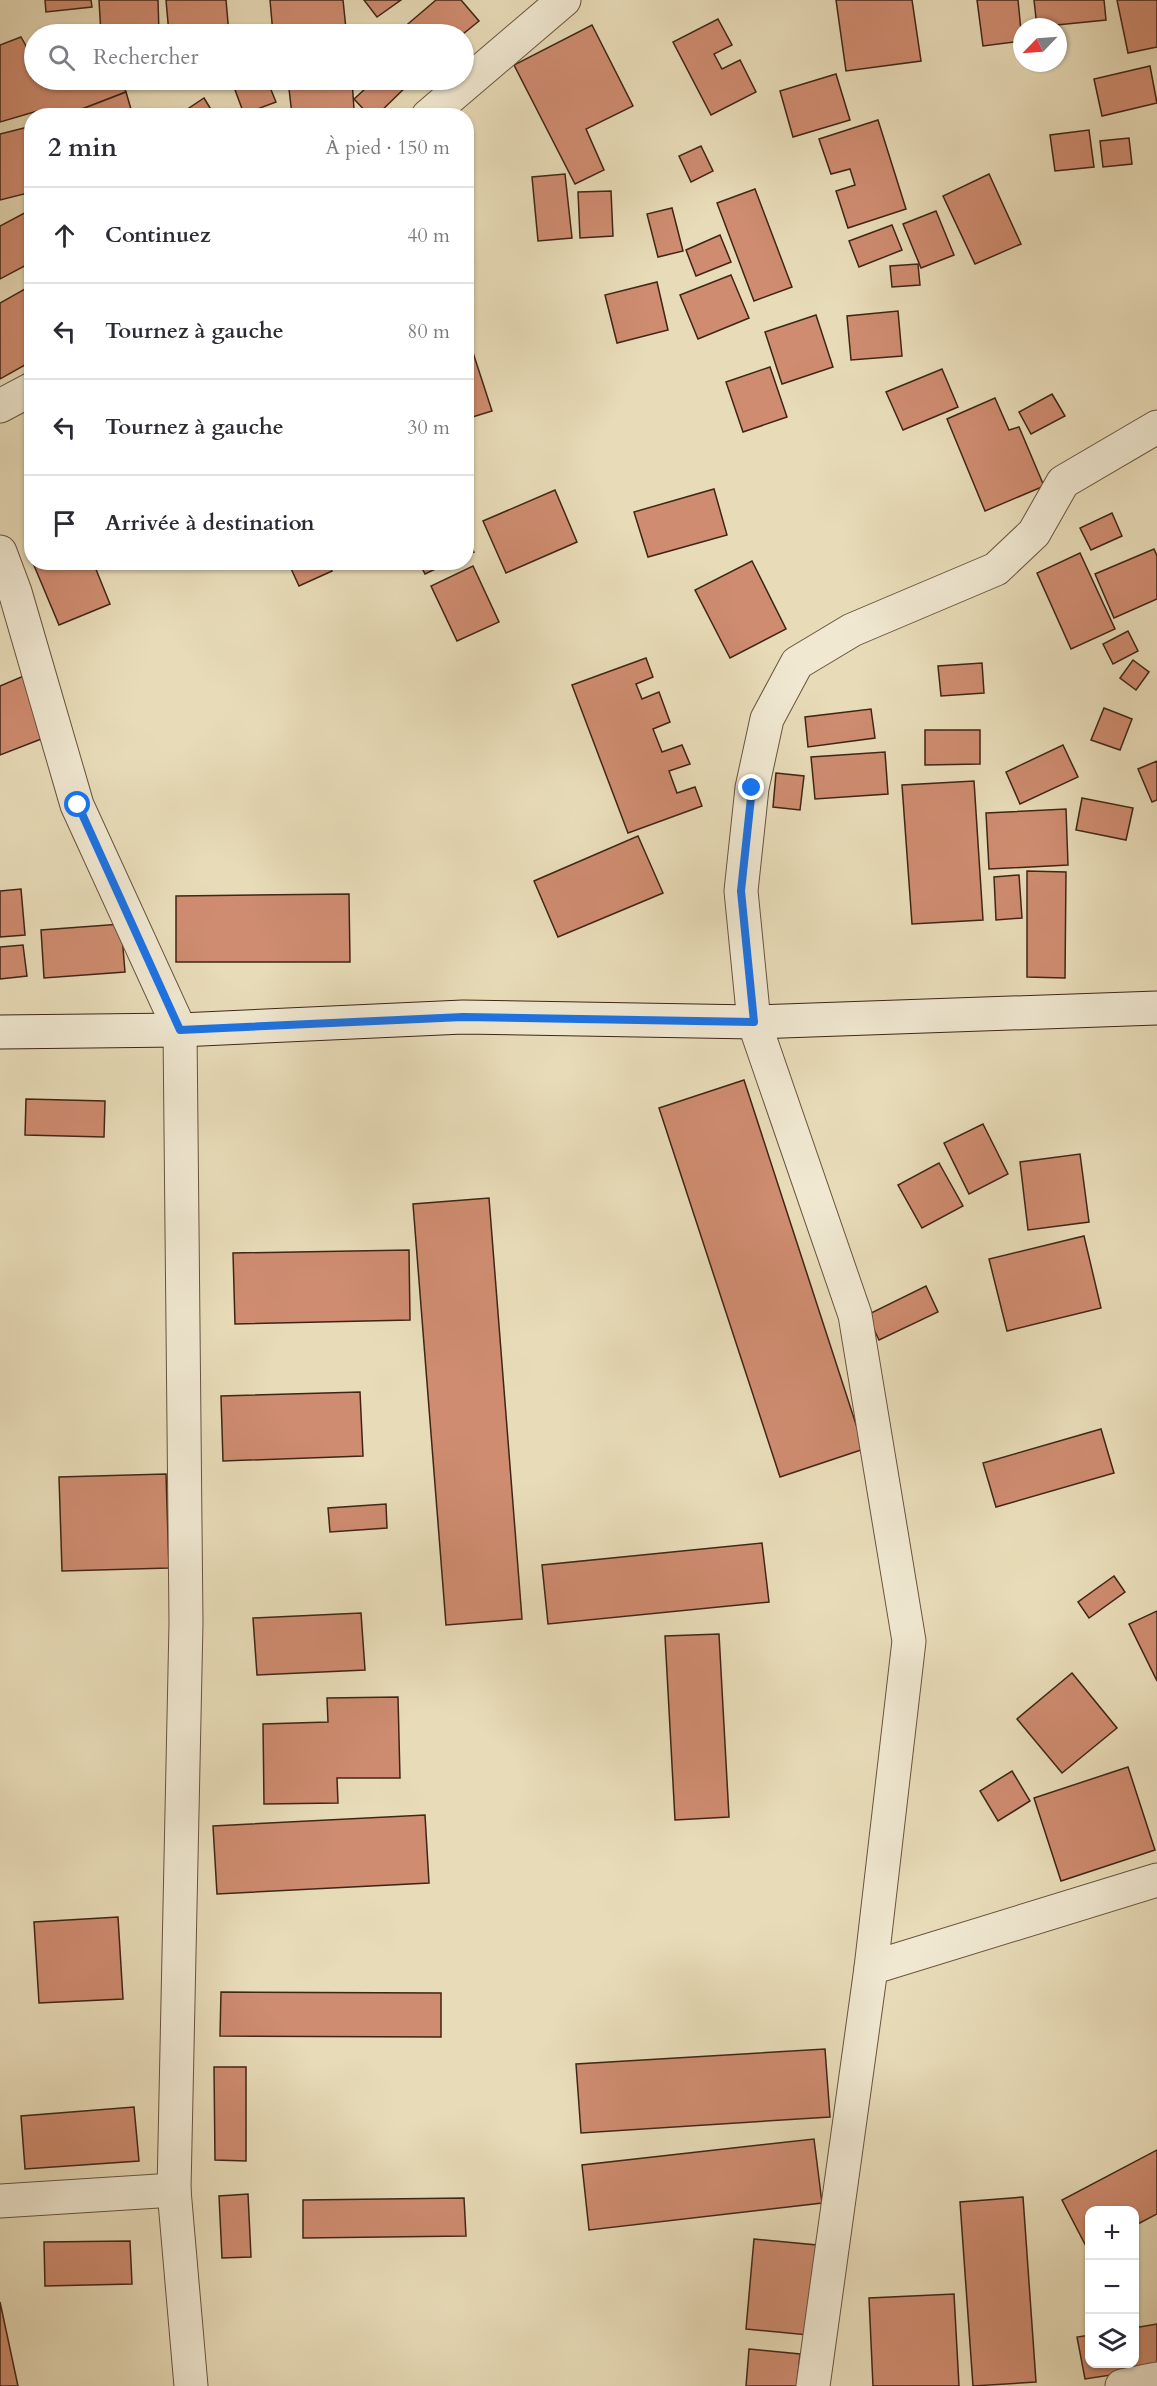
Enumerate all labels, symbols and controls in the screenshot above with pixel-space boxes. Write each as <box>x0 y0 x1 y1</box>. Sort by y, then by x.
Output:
north arrow <box>1013 18 1067 72</box>
search box <box>24 24 474 90</box>
icon: search <box>45 41 78 74</box>
text: Rechercher <box>93 42 198 72</box>
text: 2 min <box>48 130 117 165</box>
text: À pied · 150 m <box>326 134 450 161</box>
icon: ahead <box>48 219 81 252</box>
text: Continuez <box>105 220 211 250</box>
text: 40 m <box>407 222 450 249</box>
icon: left <box>48 315 81 348</box>
text: Tournez à gauche <box>105 316 284 346</box>
text: 80 m <box>407 318 450 345</box>
icon: left <box>48 411 81 444</box>
text: Tournez à gauche <box>105 412 284 442</box>
text: 30 m <box>407 414 450 441</box>
icon: arrive <box>48 507 81 540</box>
text: Arrivée à destination <box>105 508 315 538</box>
route end <box>738 774 764 800</box>
route start <box>64 791 90 817</box>
map controls <box>1085 2206 1139 2368</box>
button: + <box>1085 2206 1139 2260</box>
button: − <box>1085 2260 1139 2314</box>
button: layers <box>1085 2314 1139 2368</box>

